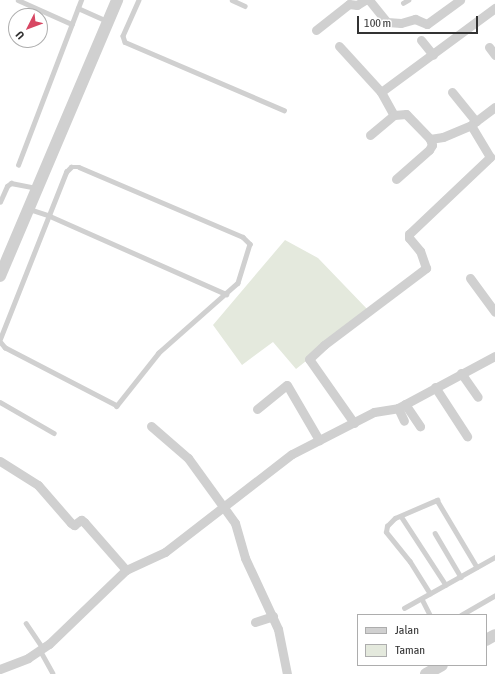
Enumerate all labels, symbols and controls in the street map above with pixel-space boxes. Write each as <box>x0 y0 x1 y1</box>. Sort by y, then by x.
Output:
north arrow <box>8 8 48 48</box>
scale bar <box>359 8 480 34</box>
text: 100 m <box>364 16 391 30</box>
text: U <box>13 29 26 42</box>
legend <box>357 614 487 666</box>
text: Jalan <box>395 623 419 637</box>
text: Taman <box>395 643 425 657</box>

